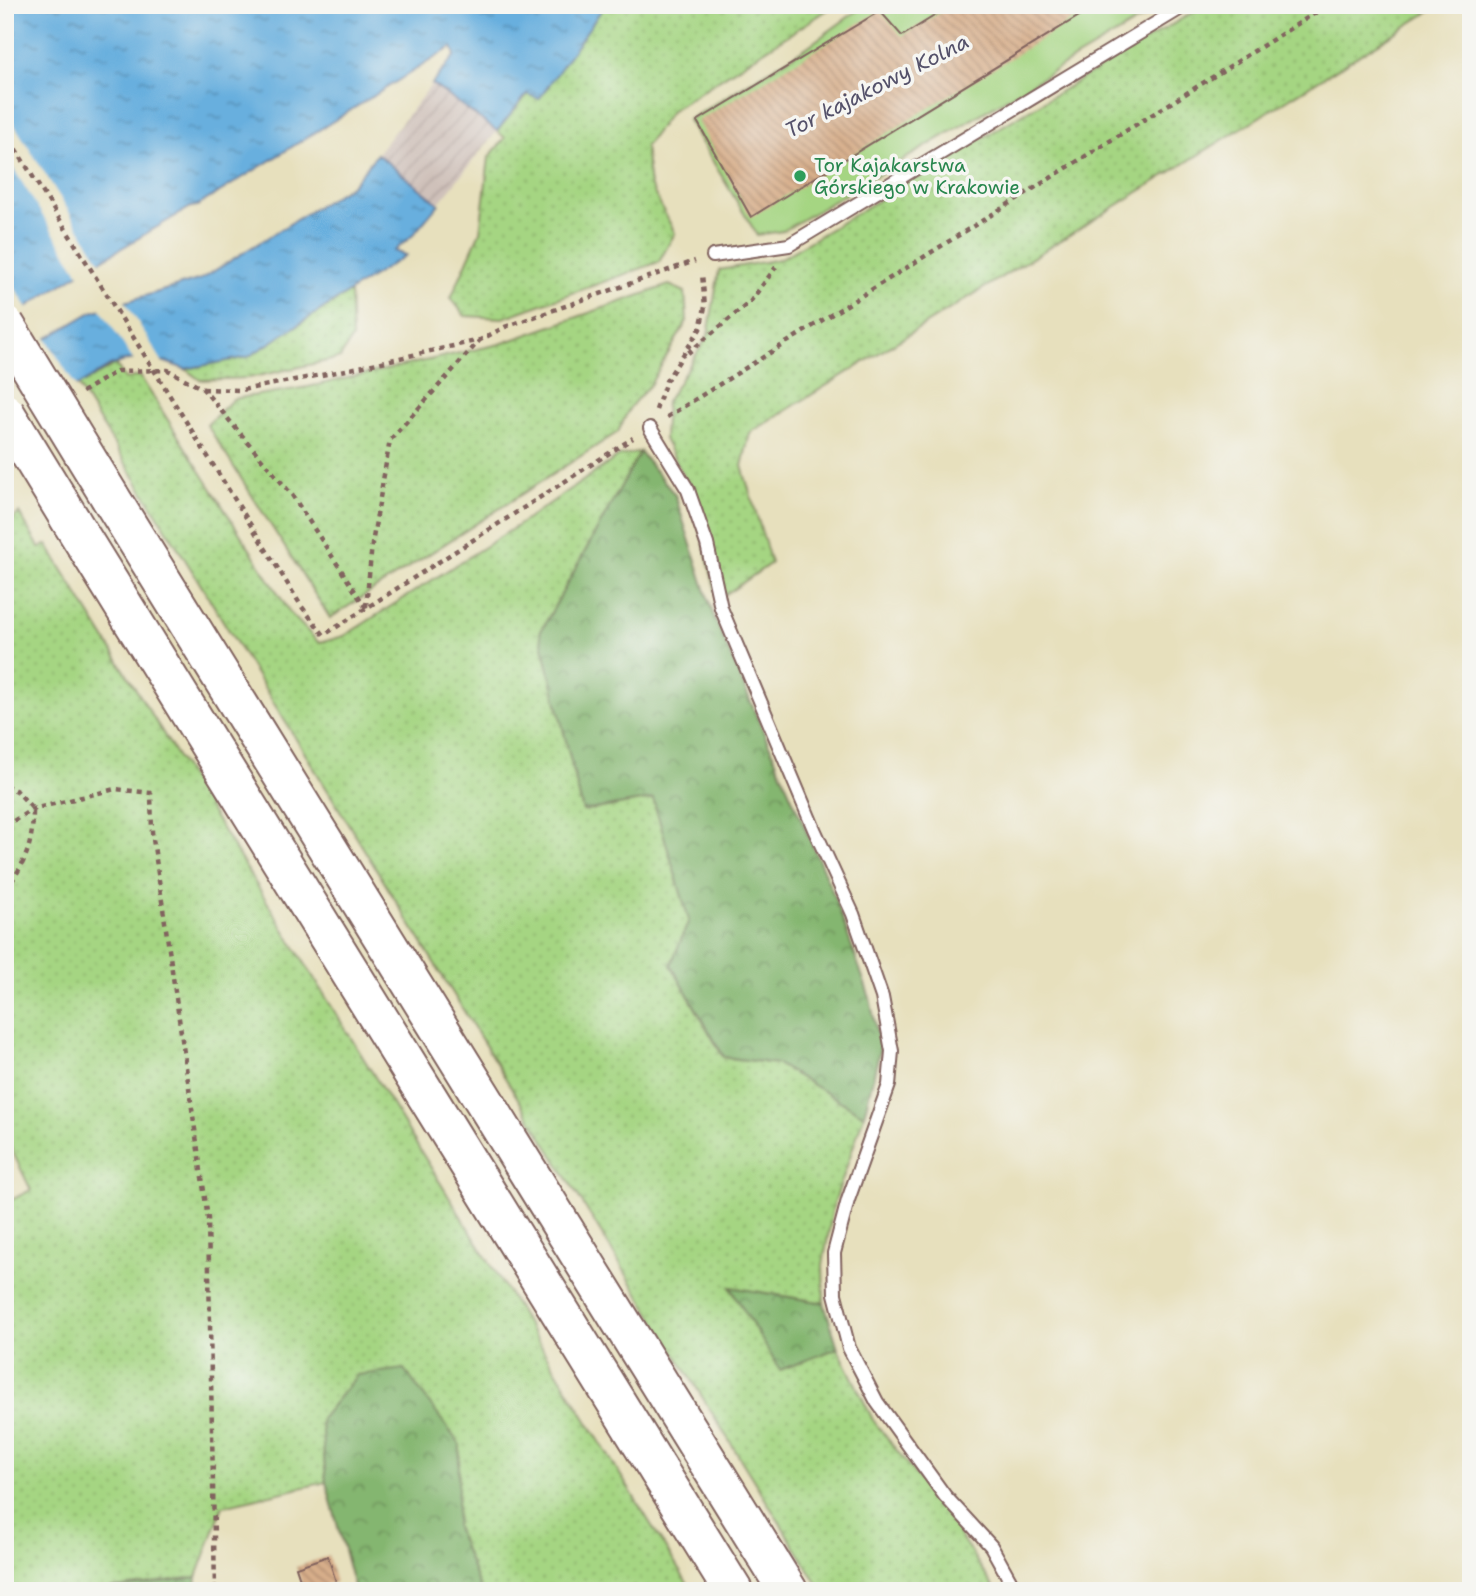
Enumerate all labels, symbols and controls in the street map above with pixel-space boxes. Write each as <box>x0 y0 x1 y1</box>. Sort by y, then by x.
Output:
water label: Tor kajakowy Kolna <box>780 27 974 145</box>
place label: Tor Kajakarstwa Górskiego w Krakowie <box>814 153 1020 200</box>
marker: Tor Kajakarstwa Górskiego w Krakowie <box>792 168 808 184</box>

